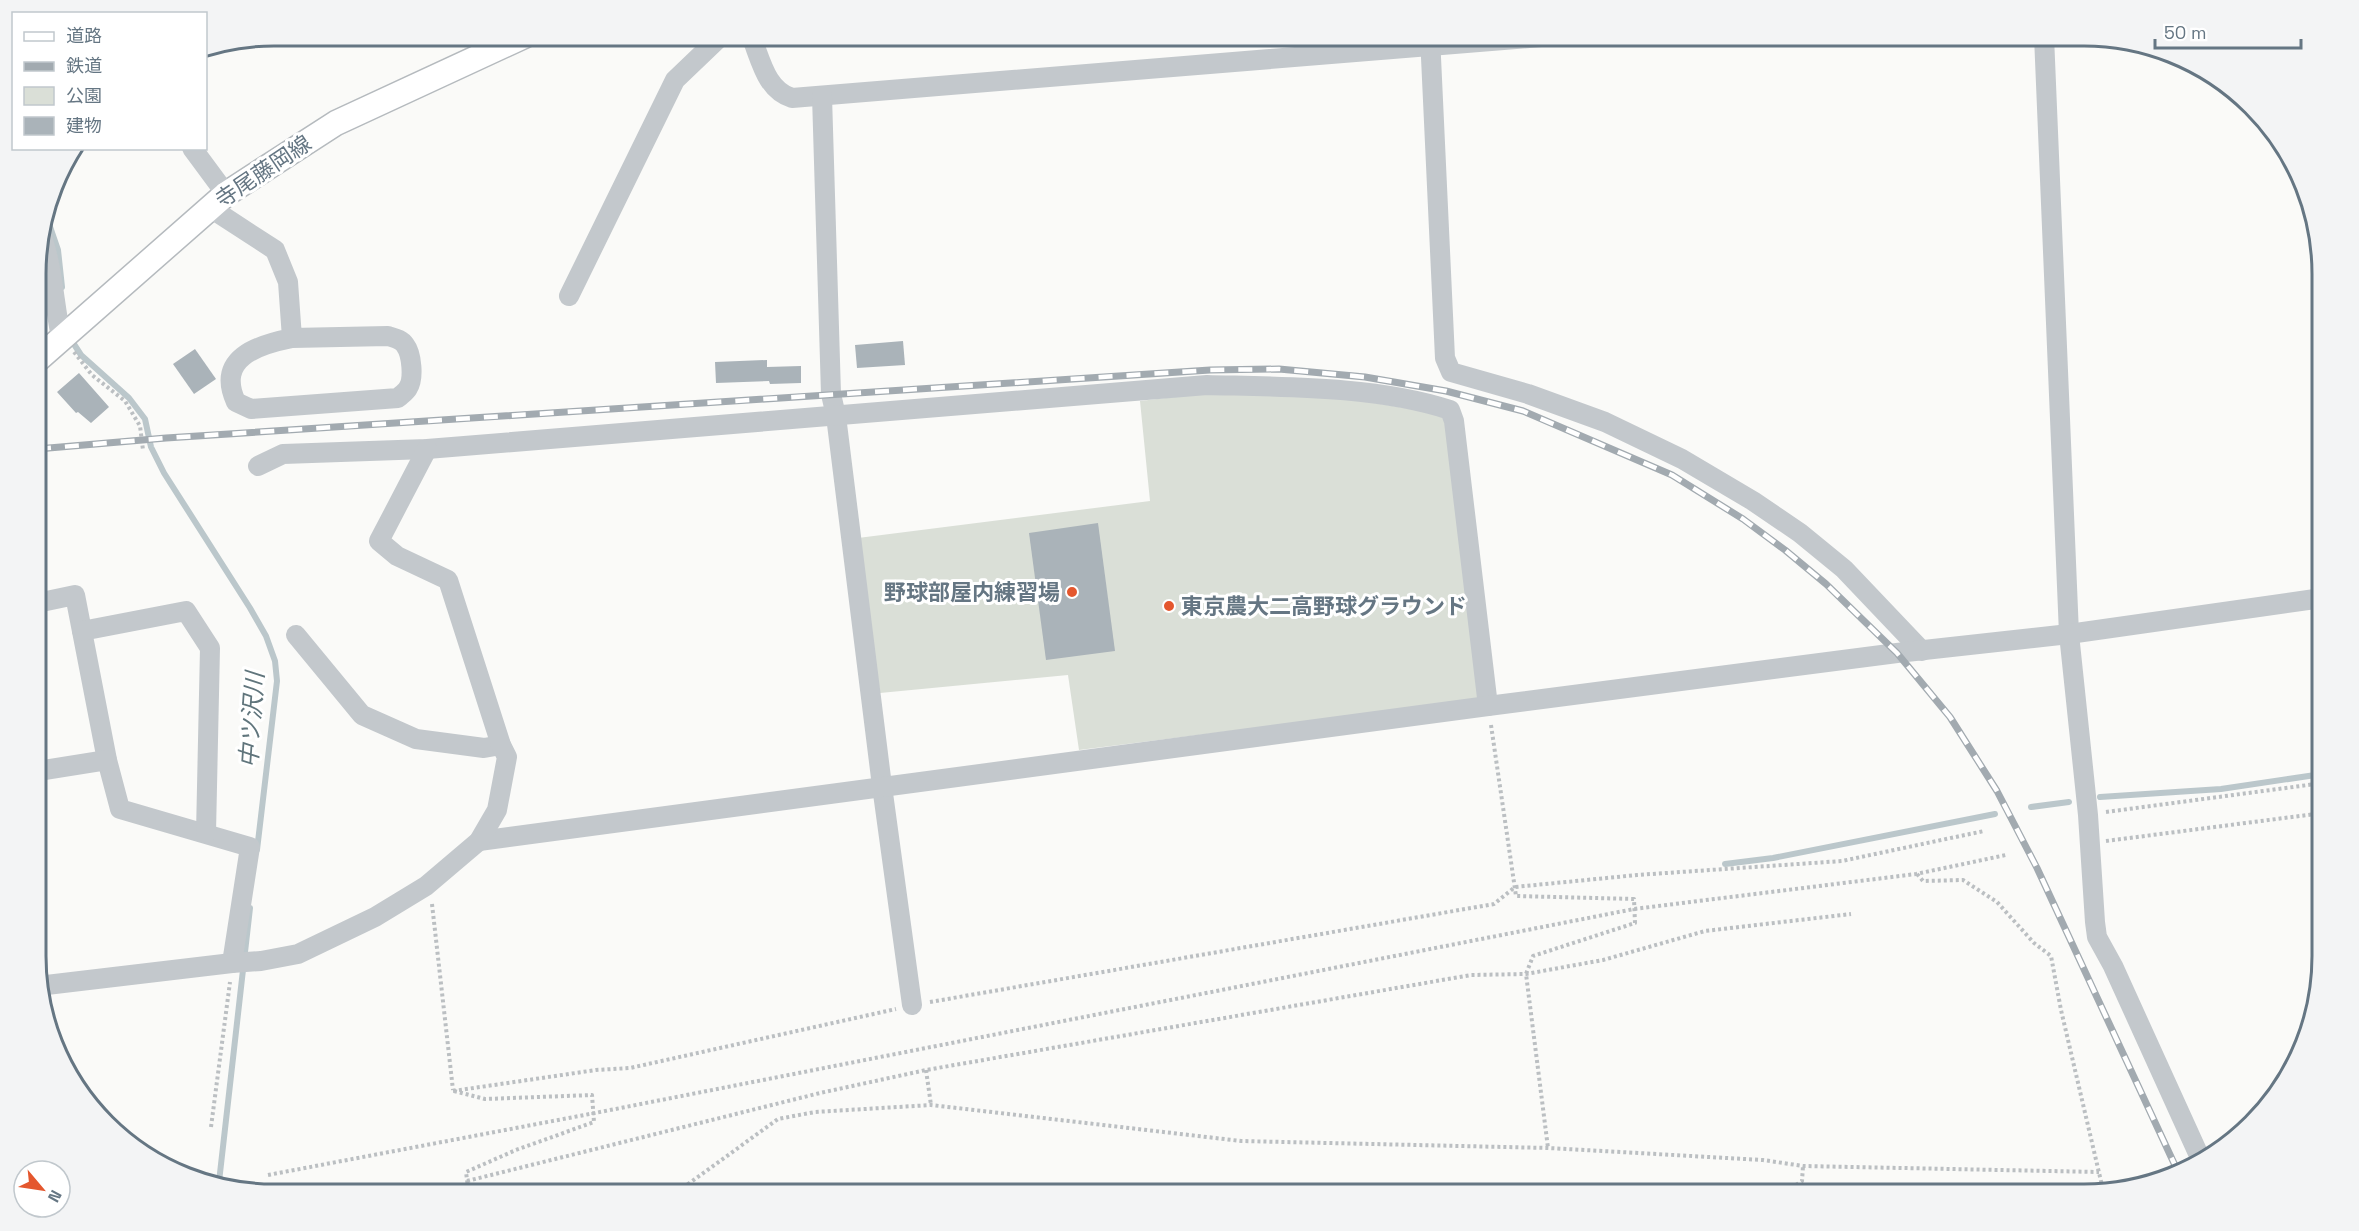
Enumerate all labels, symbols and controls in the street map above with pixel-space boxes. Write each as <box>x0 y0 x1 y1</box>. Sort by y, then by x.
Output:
legend <box>12 12 207 150</box>
scale bar <box>2155 12 2300 50</box>
text: 50 m <box>2164 21 2206 44</box>
text: 道路 <box>66 24 102 47</box>
text: 鉄道 <box>66 54 102 77</box>
text: 公園 <box>66 84 102 107</box>
text: 建物 <box>66 114 102 137</box>
street label: 寺尾藤岡線 <box>210 129 316 213</box>
place label: 野球部屋内練習場 <box>884 578 1060 606</box>
marker: 野球部屋内練習場 <box>1065 585 1079 599</box>
place label: 東京農大二高野球グラウンド <box>1181 592 1467 620</box>
marker: 東京農大二高野球グラウンド <box>1162 599 1176 613</box>
water label: 中ツ沢川 <box>233 668 271 769</box>
north arrow <box>12 1159 72 1219</box>
text: N <box>43 1186 66 1206</box>

